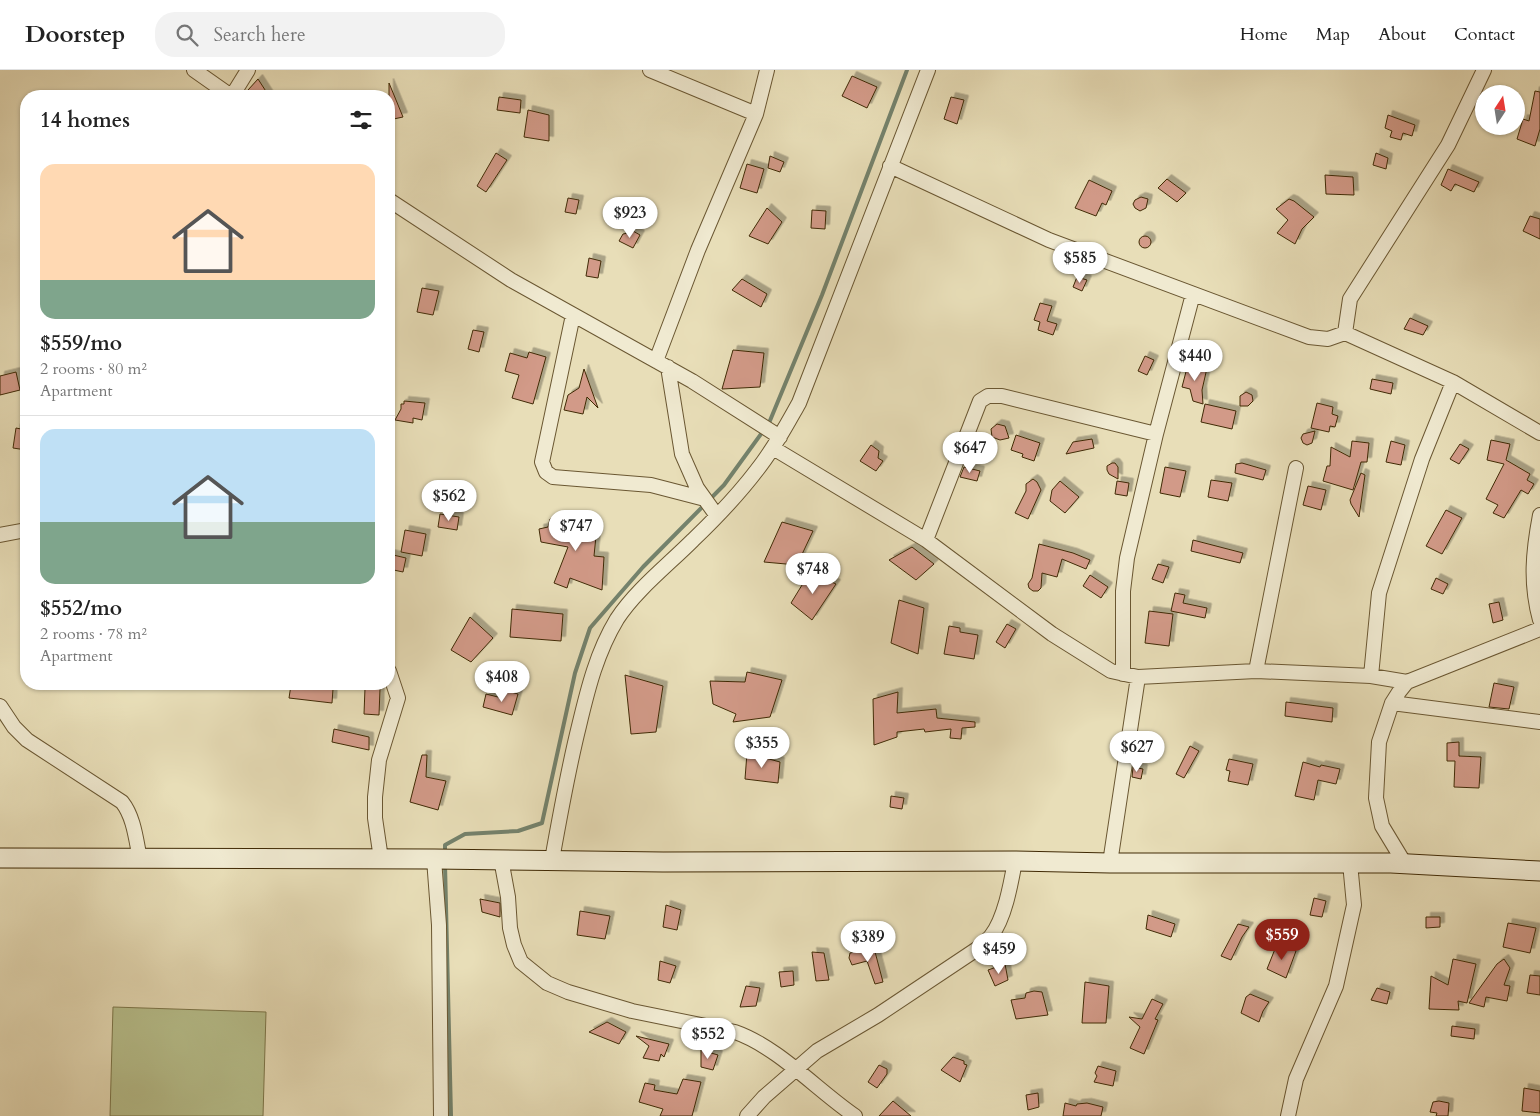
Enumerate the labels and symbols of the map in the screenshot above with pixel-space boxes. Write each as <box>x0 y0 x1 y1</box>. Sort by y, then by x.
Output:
north arrow <box>1475 85 1525 135</box>
pin: $923 <box>600 196 660 239</box>
pin: $585 <box>1050 242 1110 284</box>
pin: $440 <box>1165 340 1225 382</box>
pin: $647 <box>940 432 1000 474</box>
pin: $562 <box>419 480 479 522</box>
pin: $747 <box>546 510 606 552</box>
pin: $748 <box>783 552 843 595</box>
pin: $408 <box>472 660 532 703</box>
pin: $355 <box>732 726 792 769</box>
pin: $627 <box>1107 730 1167 773</box>
pin: $559 <box>1252 918 1312 961</box>
pin: $389 <box>838 920 898 963</box>
pin: $459 <box>969 932 1029 975</box>
pin: $552 <box>678 1018 738 1060</box>

